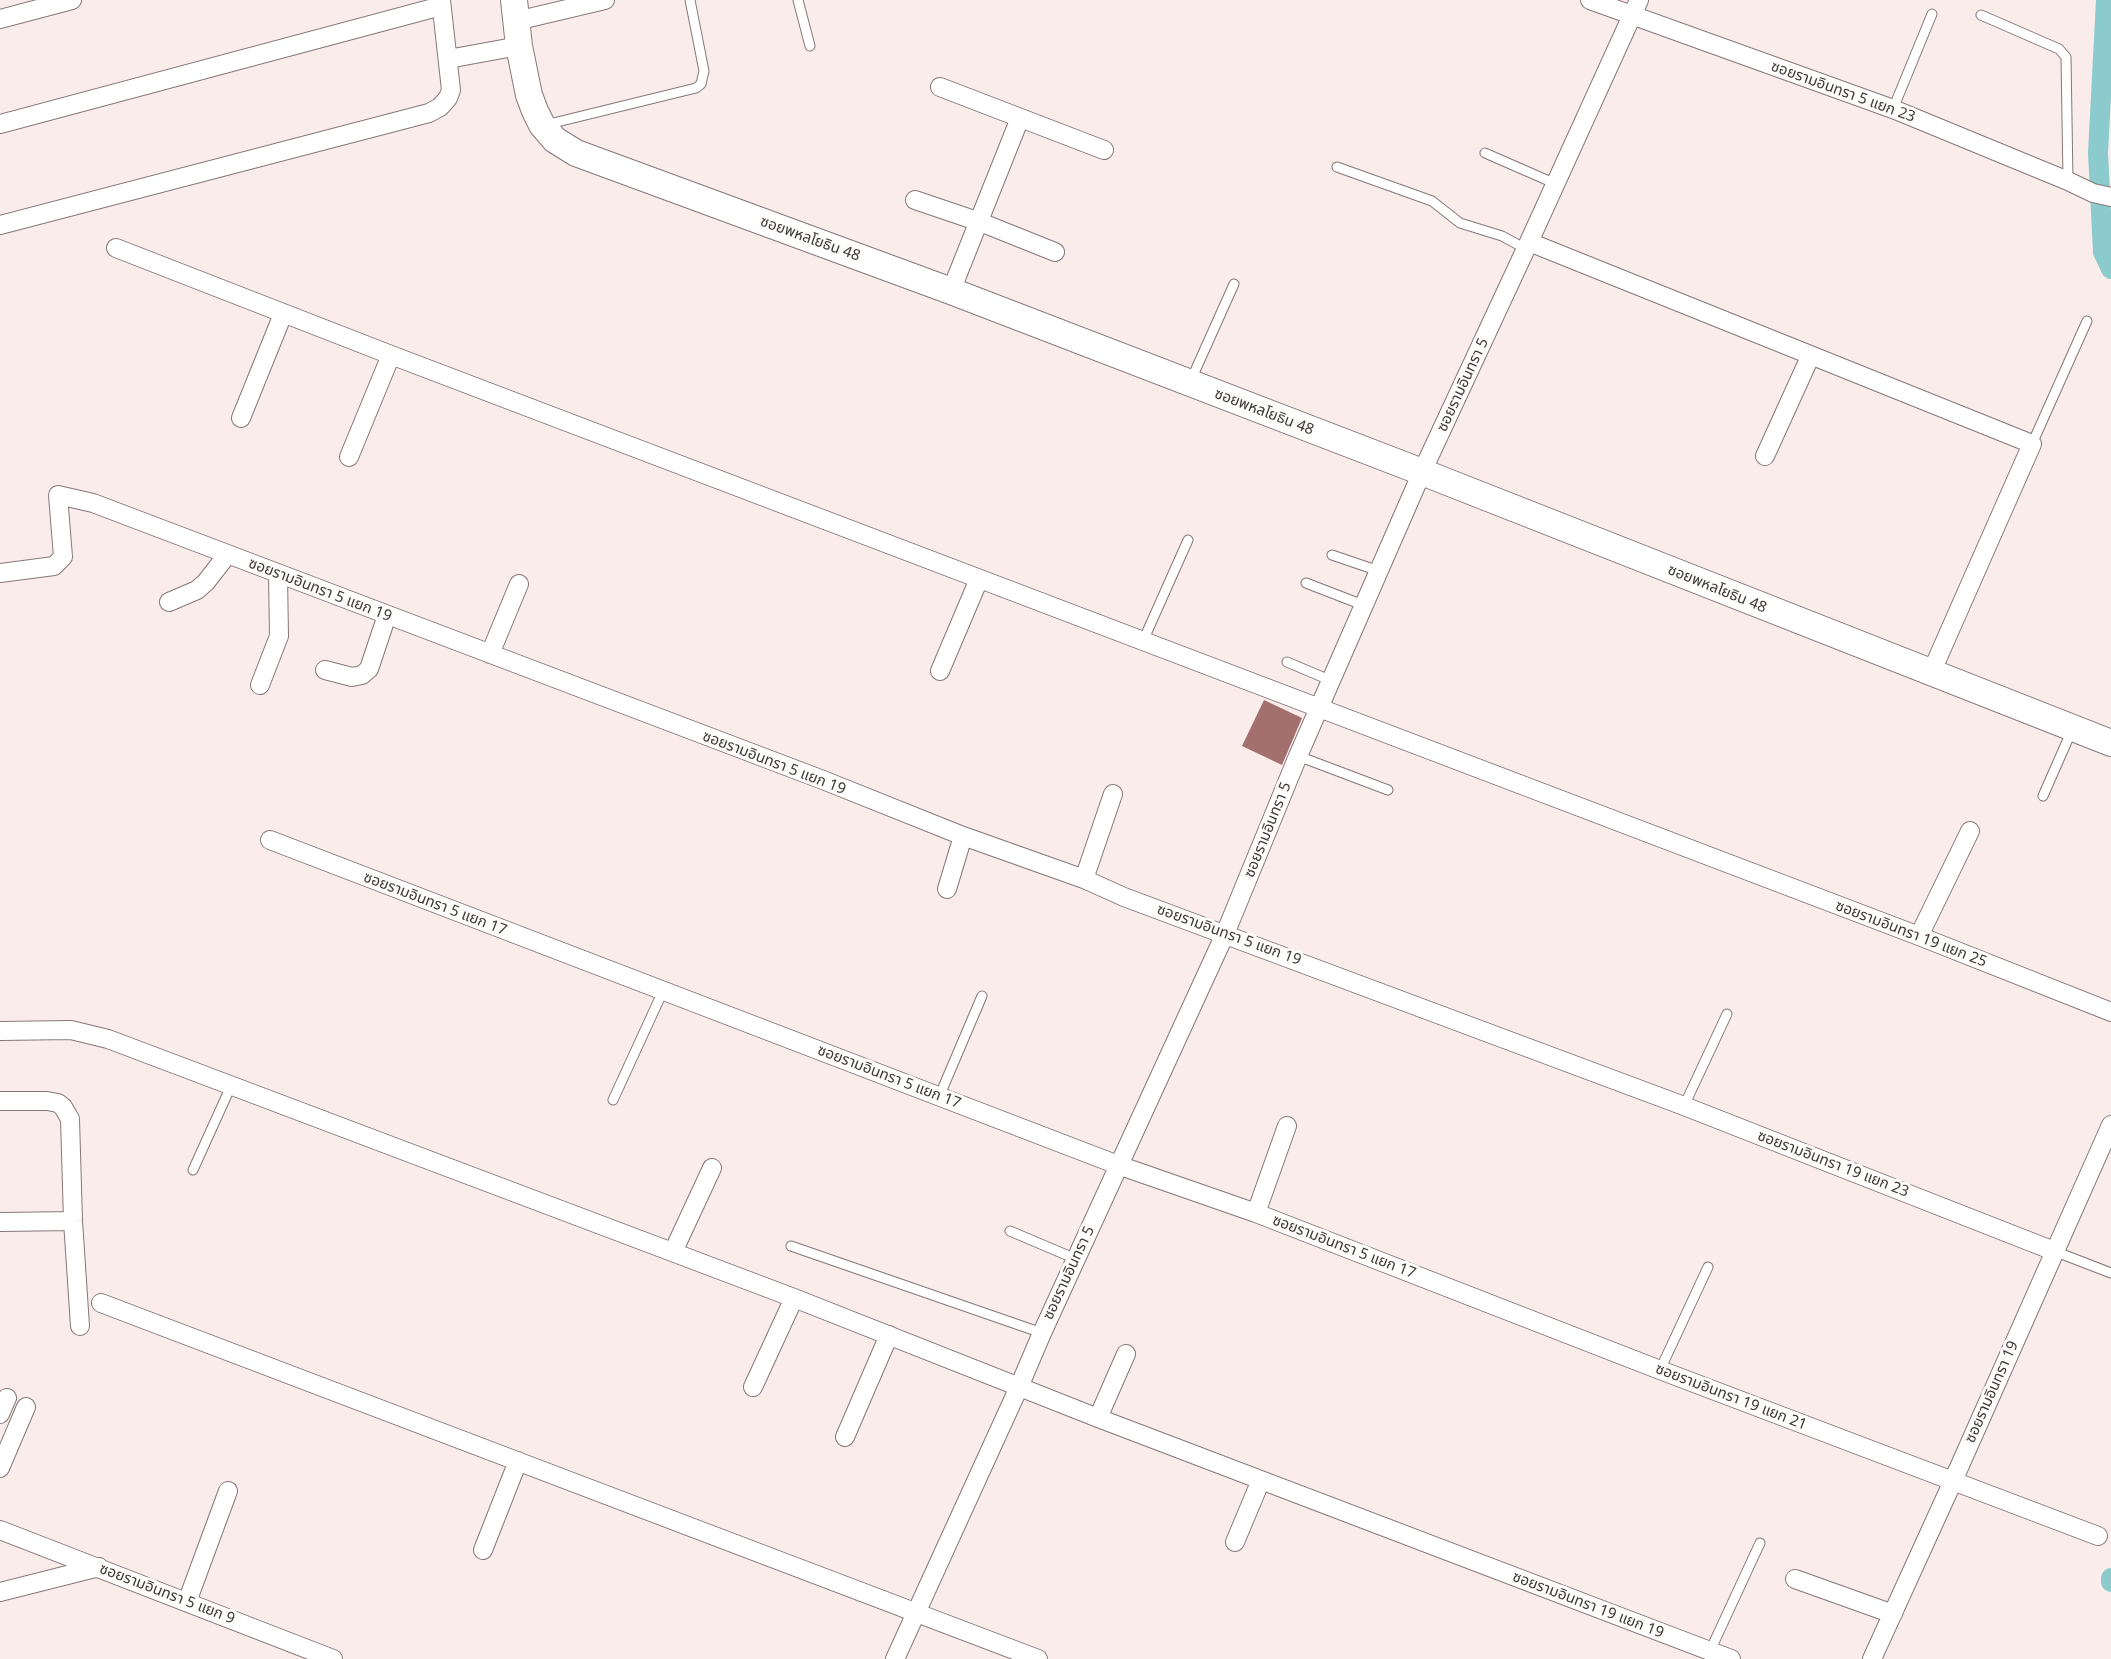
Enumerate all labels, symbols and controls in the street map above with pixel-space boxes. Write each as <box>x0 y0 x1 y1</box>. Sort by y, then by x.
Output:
street label: ซอยรามอินทรา 5 แยก 23 <box>1768 58 1918 126</box>
street label: ซอยพหลโยธิน 48 <box>758 213 862 265</box>
street label: ซอยรามอินทรา 5 <box>1433 335 1493 435</box>
street label: ซอยพหลโยธิน 48 <box>1212 385 1316 439</box>
street label: ซอยรามอินทรา 5 แยก 19 <box>246 554 394 626</box>
street label: ซอยพหลโยธิน 48 <box>1665 561 1769 617</box>
street label: ซอยรามอินทรา 5 แยก 19 <box>700 727 848 799</box>
street label: ซอยรามอินทรา 5 <box>1241 780 1295 880</box>
street label: ซอยรามอินทรา 5 แยก 17 <box>361 868 509 940</box>
street label: ซอยรามอินทรา 19 แยก 25 <box>1833 897 1989 971</box>
street label: ซอยรามอินทรา 5 แยก 19 <box>1154 901 1304 969</box>
street label: ซอยรามอินทรา 5 แยก 17 <box>815 1041 963 1113</box>
street label: ซอยรามอินทรา 19 แยก 23 <box>1755 1127 1911 1201</box>
street label: ซอยรามอินทรา 5 แยก 17 <box>1270 1211 1418 1283</box>
street label: ซอยรามอินทรา 5 <box>1039 1223 1099 1323</box>
street label: ซอยรามอินทรา 19 <box>1961 1338 2023 1446</box>
street label: ซอยรามอินทรา 19 แยก 21 <box>1653 1360 1809 1434</box>
street label: ซอยรามอินทรา 5 แยก 9 <box>97 1560 237 1628</box>
street label: ซอยรามอินทรา 19 แยก 19 <box>1510 1568 1666 1642</box>

